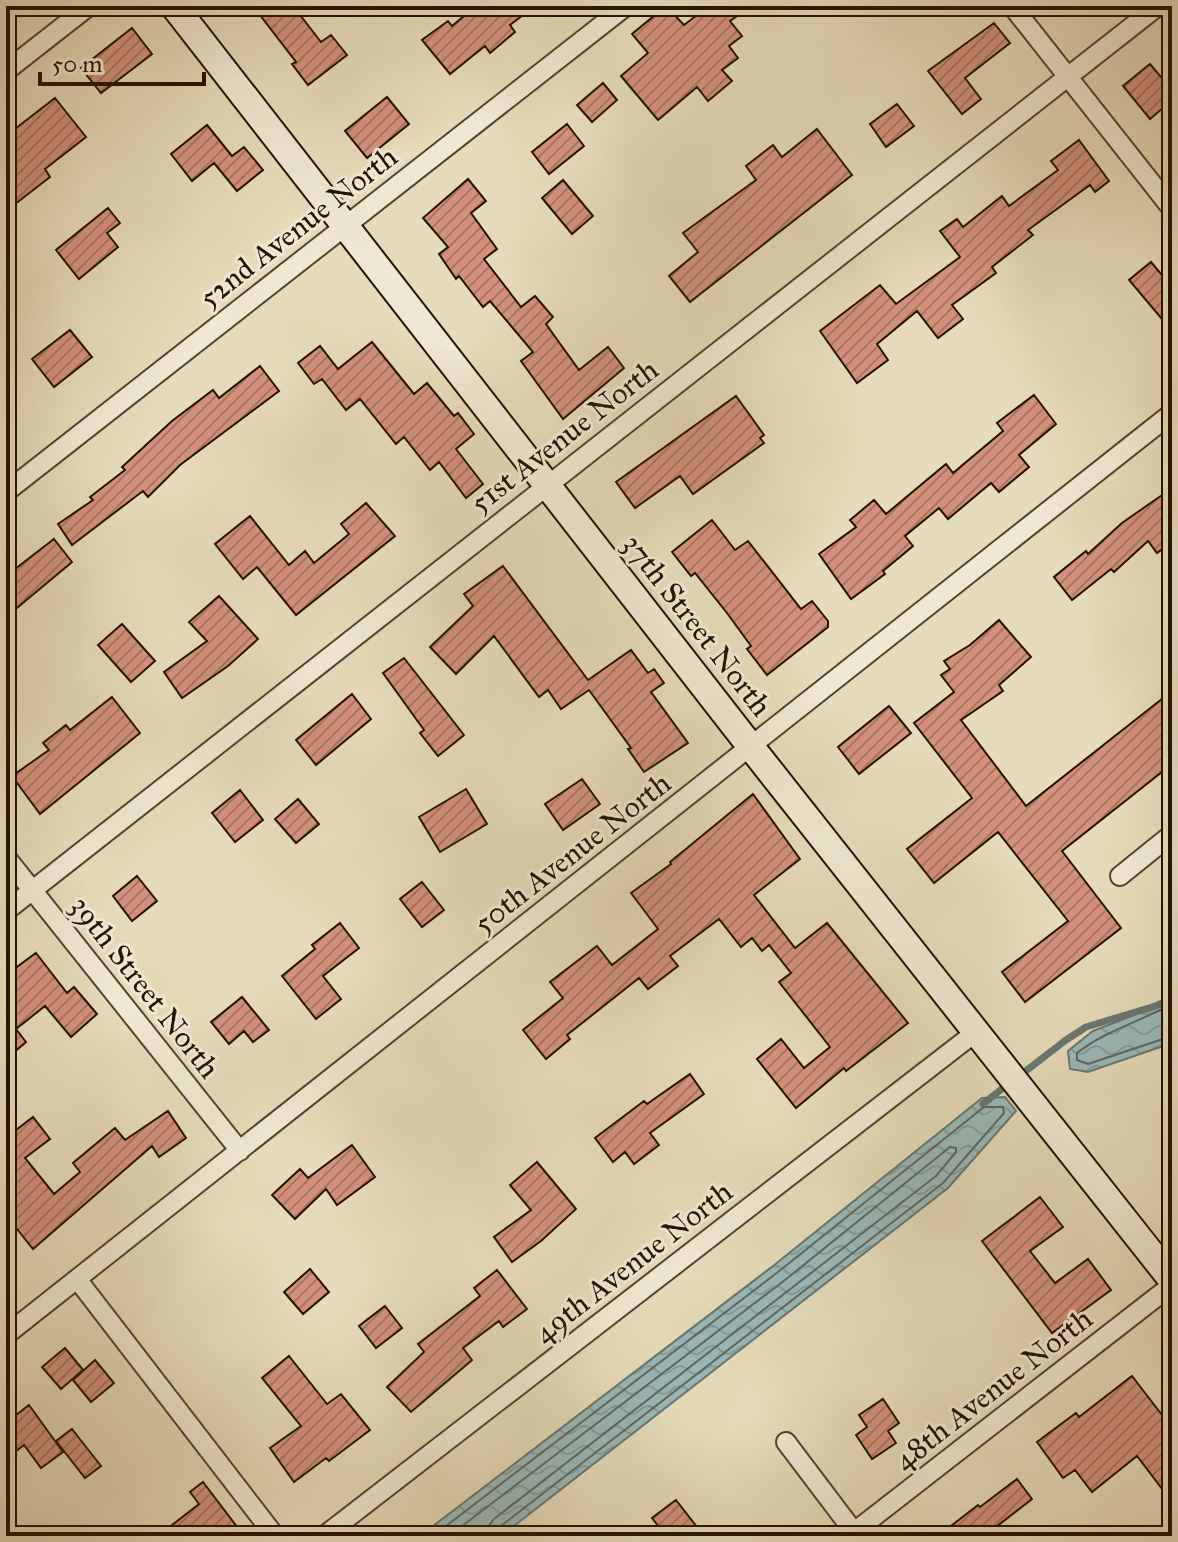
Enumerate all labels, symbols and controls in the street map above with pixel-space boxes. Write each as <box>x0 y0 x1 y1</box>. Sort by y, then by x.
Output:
scale bar <box>40 36 204 86</box>
text: 50 m <box>52 49 102 79</box>
street label: 52nd Avenue North <box>192 138 405 316</box>
street label: 51st Avenue North <box>463 351 666 521</box>
street label: 37th Street North <box>615 527 780 724</box>
street label: 50th Avenue North <box>466 765 678 941</box>
street label: 39th Street North <box>62 889 228 1086</box>
street label: 49th Avenue North <box>527 1173 740 1351</box>
street label: 48th Avenue North <box>887 1300 1100 1478</box>

